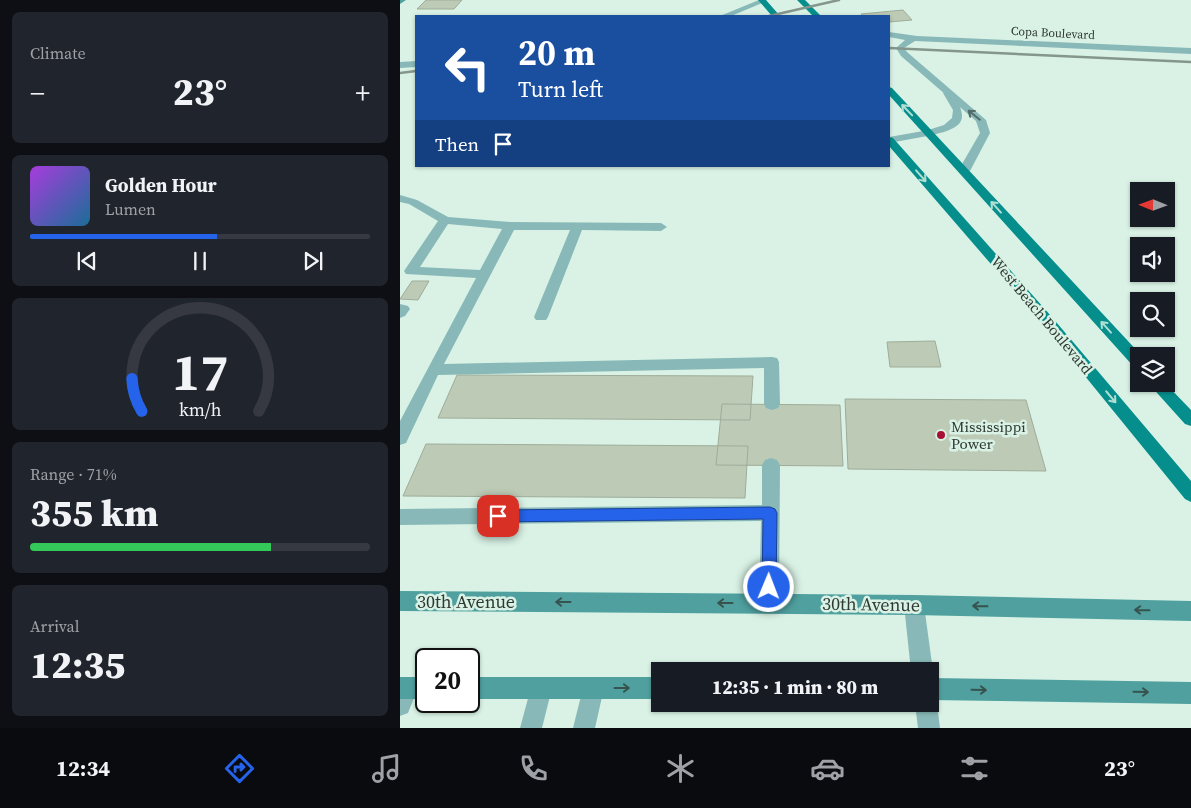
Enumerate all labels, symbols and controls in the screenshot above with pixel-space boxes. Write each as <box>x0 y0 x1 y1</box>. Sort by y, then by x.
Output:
street label: Copa Boulevard <box>1011 23 1096 43</box>
text: 20 m <box>518 29 595 77</box>
icon: left <box>435 35 500 100</box>
text: Climate <box>30 42 86 64</box>
text: 23° <box>173 66 227 118</box>
text: − <box>30 74 45 112</box>
text: + <box>355 74 370 112</box>
text: Turn left <box>518 74 603 104</box>
one-way arrow <box>901 103 913 116</box>
one-way arrow <box>968 110 981 121</box>
icon: arrive <box>489 130 517 158</box>
text: Then <box>435 131 479 157</box>
one-way arrow <box>915 170 927 183</box>
text: Golden Hour <box>105 172 217 198</box>
north arrow <box>1130 182 1175 228</box>
map controls <box>1130 182 1175 392</box>
text: Lumen <box>105 198 156 220</box>
one-way arrow <box>990 201 1002 214</box>
button: sound <box>1130 237 1175 282</box>
icon: previous <box>73 247 101 275</box>
icon: pause <box>186 247 214 275</box>
icon: next <box>299 247 327 275</box>
street label: West Beach Boulevard <box>986 252 1098 379</box>
button: search <box>1130 292 1175 337</box>
one-way arrow <box>1100 321 1112 334</box>
text: 17 <box>172 336 228 407</box>
button: layers <box>1130 347 1175 392</box>
one-way arrow <box>1105 390 1116 403</box>
text: km/h <box>179 397 222 422</box>
place label: Mississippi Power <box>951 416 1026 454</box>
marker: Mississippi Power <box>935 429 947 441</box>
text: Range · 71% <box>30 463 117 485</box>
text: 355 km <box>30 487 158 539</box>
pin <box>477 495 519 537</box>
icon: arrive <box>484 502 512 530</box>
position arrow <box>742 560 794 612</box>
street label: 30th Avenue <box>417 589 515 614</box>
street label: 30th Avenue <box>822 591 920 617</box>
one-way arrow <box>555 597 572 607</box>
one-way arrow <box>718 598 734 608</box>
one-way arrow <box>972 601 988 611</box>
one-way arrow <box>1135 605 1151 615</box>
text: Arrival <box>30 615 79 637</box>
text: 12:35 <box>30 639 125 691</box>
speed limit sign: 20 <box>415 648 480 713</box>
text: 12:35 · 1 min · 80 m <box>712 674 878 700</box>
one-way arrow <box>614 683 630 693</box>
one-way arrow <box>970 685 986 695</box>
one-way arrow <box>1132 687 1149 697</box>
icon: directions <box>222 751 257 786</box>
icon: music <box>369 751 404 786</box>
icon: phone <box>516 751 551 786</box>
icon: climate <box>663 751 698 786</box>
icon: car <box>810 751 845 786</box>
icon: filters <box>957 751 992 786</box>
text: 12:34 <box>56 753 110 783</box>
text: 23° <box>1104 753 1135 783</box>

